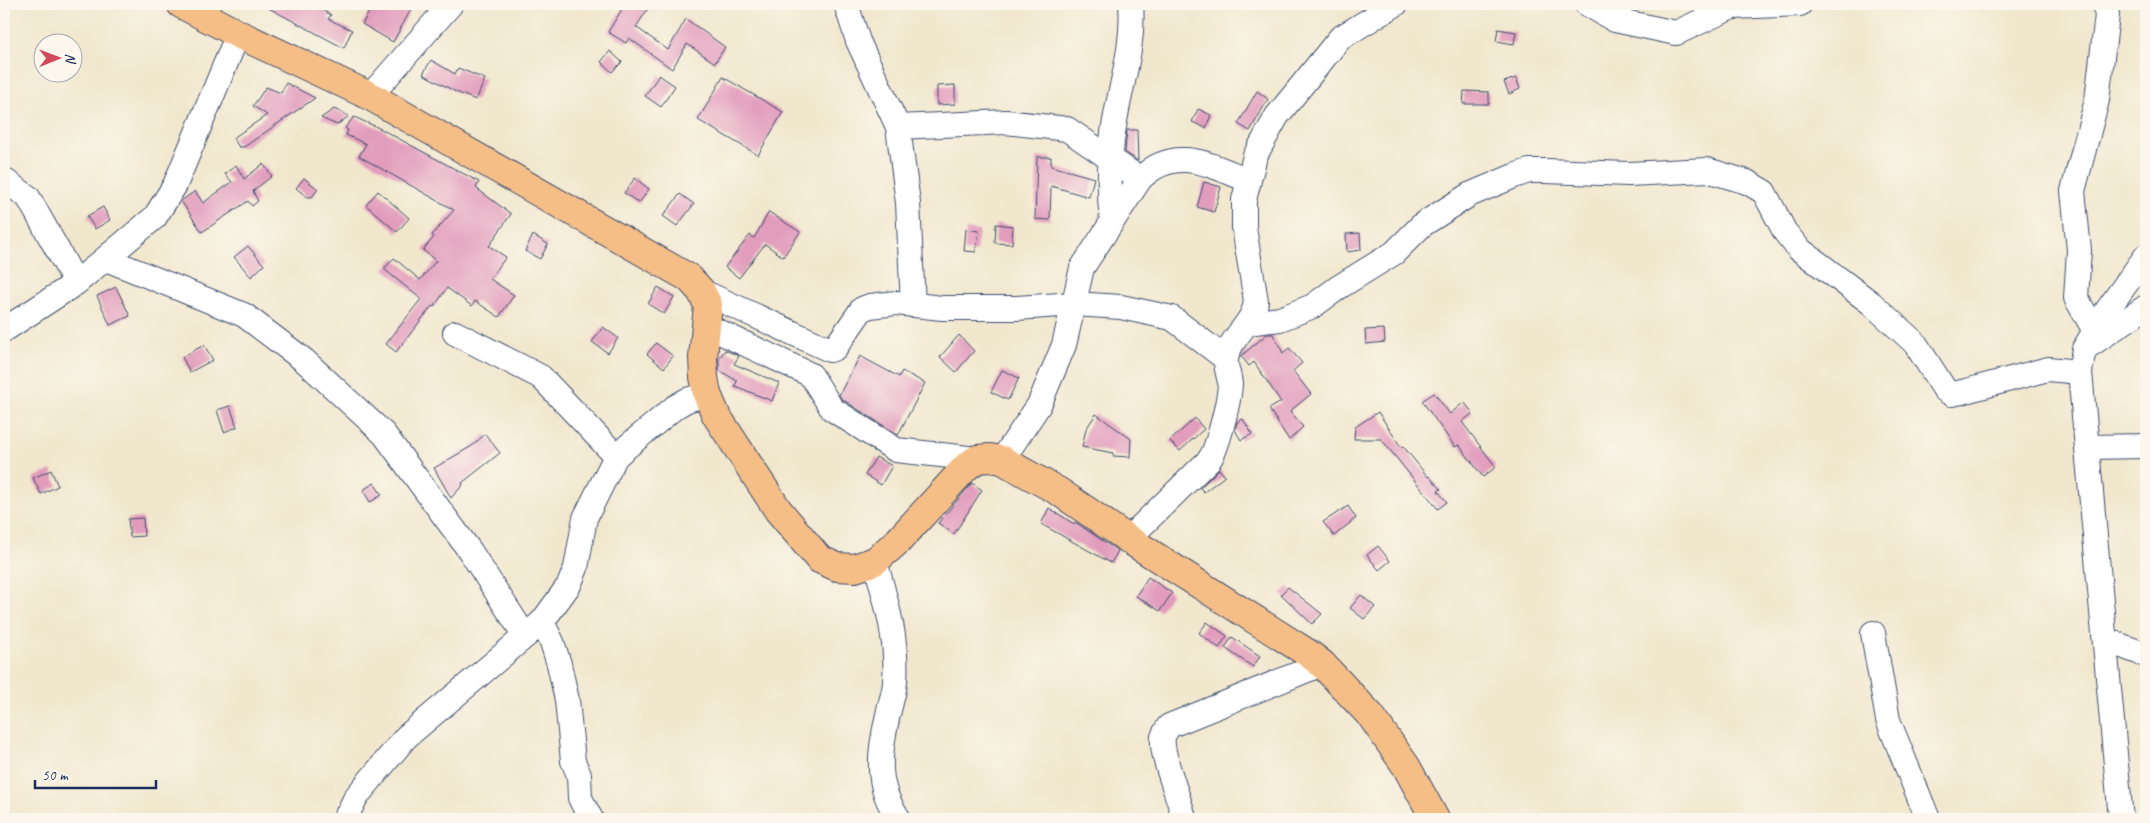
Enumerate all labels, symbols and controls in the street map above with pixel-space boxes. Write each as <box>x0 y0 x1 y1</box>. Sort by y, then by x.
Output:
north arrow <box>32 32 82 82</box>
text: N <box>62 53 79 65</box>
scale bar <box>35 758 156 790</box>
text: 50 m <box>42 766 69 785</box>

